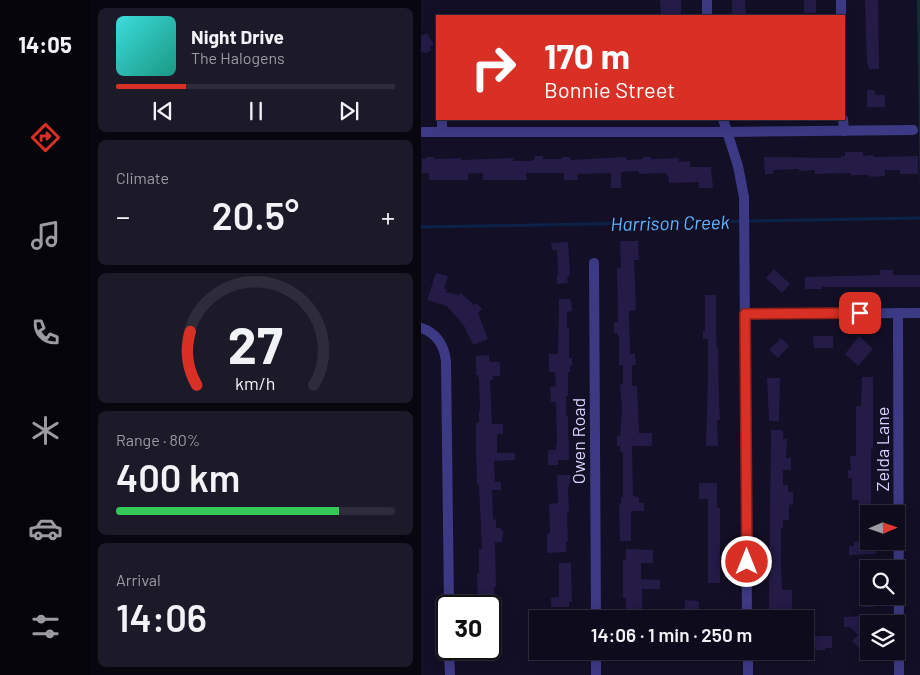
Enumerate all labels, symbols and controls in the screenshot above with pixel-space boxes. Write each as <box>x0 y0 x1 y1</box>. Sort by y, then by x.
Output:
text: Night Drive <box>191 25 284 48</box>
text: 14:05 <box>18 31 72 57</box>
text: 170 m <box>544 34 630 76</box>
icon: right <box>461 35 526 100</box>
text: The Halogens <box>191 48 285 67</box>
text: Bonnie Street <box>544 76 675 102</box>
icon: previous <box>149 97 177 125</box>
icon: pause <box>242 97 270 125</box>
icon: next <box>335 97 363 125</box>
icon: directions <box>28 120 63 155</box>
text: Climate <box>116 168 169 187</box>
text: 20.5° <box>212 192 299 238</box>
text: − <box>116 199 130 233</box>
text: + <box>381 199 395 233</box>
water label: Harrison Creek <box>610 210 731 235</box>
icon: music <box>28 218 63 253</box>
pin <box>839 292 881 334</box>
icon: arrive <box>846 299 874 327</box>
text: 27 <box>228 312 283 374</box>
icon: phone <box>28 315 63 350</box>
text: km/h <box>235 372 276 394</box>
street label: Owen Road <box>567 398 589 484</box>
street label: Zelda Lane <box>871 407 893 491</box>
icon: climate <box>28 413 63 448</box>
text: Range · 80% <box>116 430 200 449</box>
text: 400 km <box>116 454 240 500</box>
north arrow <box>860 505 905 550</box>
map controls <box>860 505 905 660</box>
icon: car <box>28 511 63 546</box>
position arrow <box>720 535 772 587</box>
button: search <box>860 560 905 605</box>
text: Arrival <box>116 570 161 589</box>
text: 14:06 <box>116 594 207 640</box>
speed limit sign: 30 <box>436 595 501 660</box>
icon: filters <box>28 609 63 644</box>
button: layers <box>860 615 905 660</box>
text: 14:06 · 1 min · 250 m <box>591 623 752 646</box>

